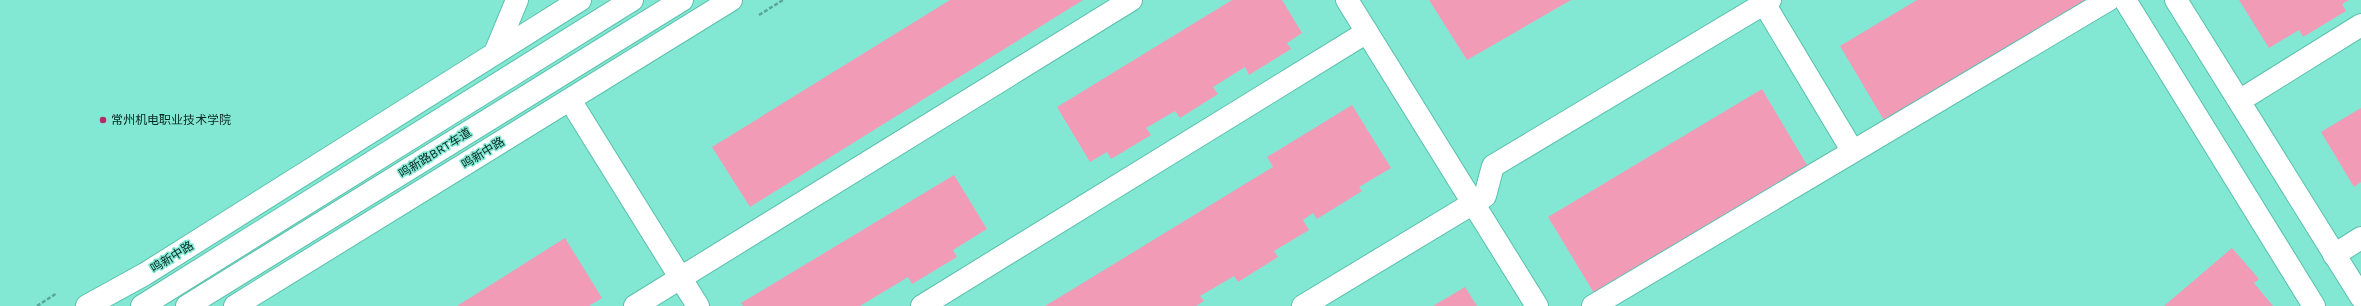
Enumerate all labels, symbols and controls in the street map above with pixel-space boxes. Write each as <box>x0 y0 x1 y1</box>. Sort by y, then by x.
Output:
place label: 常州机电职业技术学院 <box>111 113 231 127</box>
marker: 常州机电职业技术学院 <box>98 115 108 125</box>
street label: 鸣新路BRT车道 <box>396 125 474 181</box>
street label: 鸣新中路 <box>459 134 507 172</box>
street label: 鸣新中路 <box>148 238 196 276</box>

